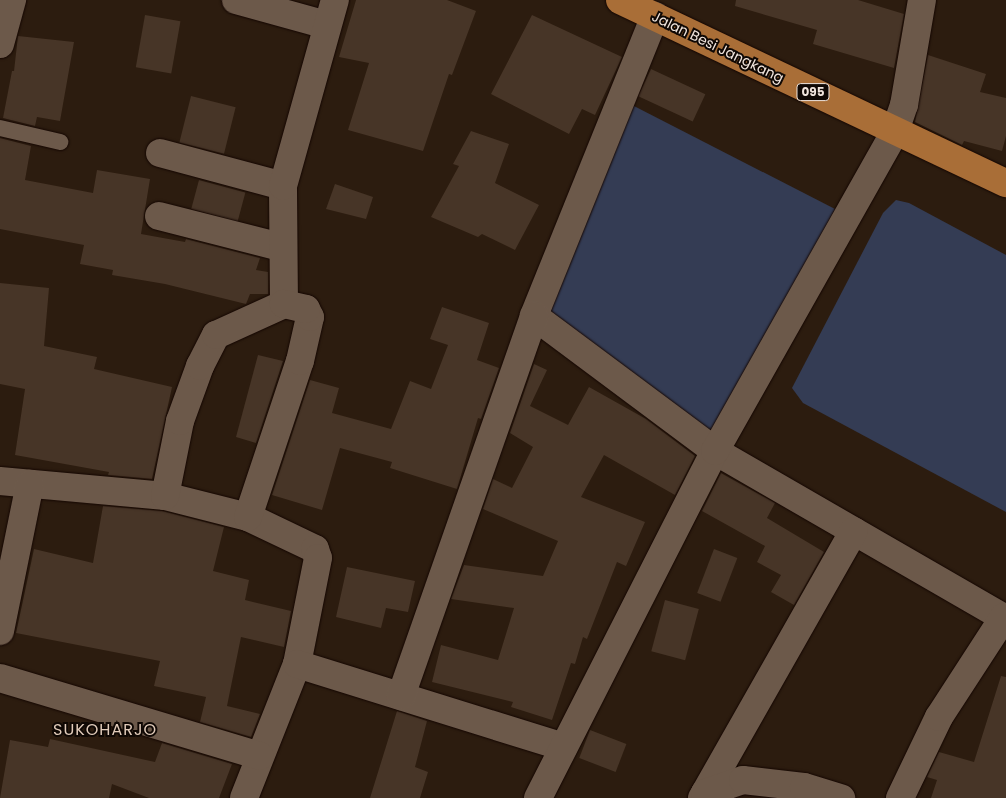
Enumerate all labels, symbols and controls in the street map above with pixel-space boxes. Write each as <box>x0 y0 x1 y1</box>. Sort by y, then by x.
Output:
street label: Jalan Besi Jangkang <box>649 8 787 86</box>
road number: 095 <box>796 82 830 101</box>
district label: SUKOHARJO <box>52 720 158 740</box>

